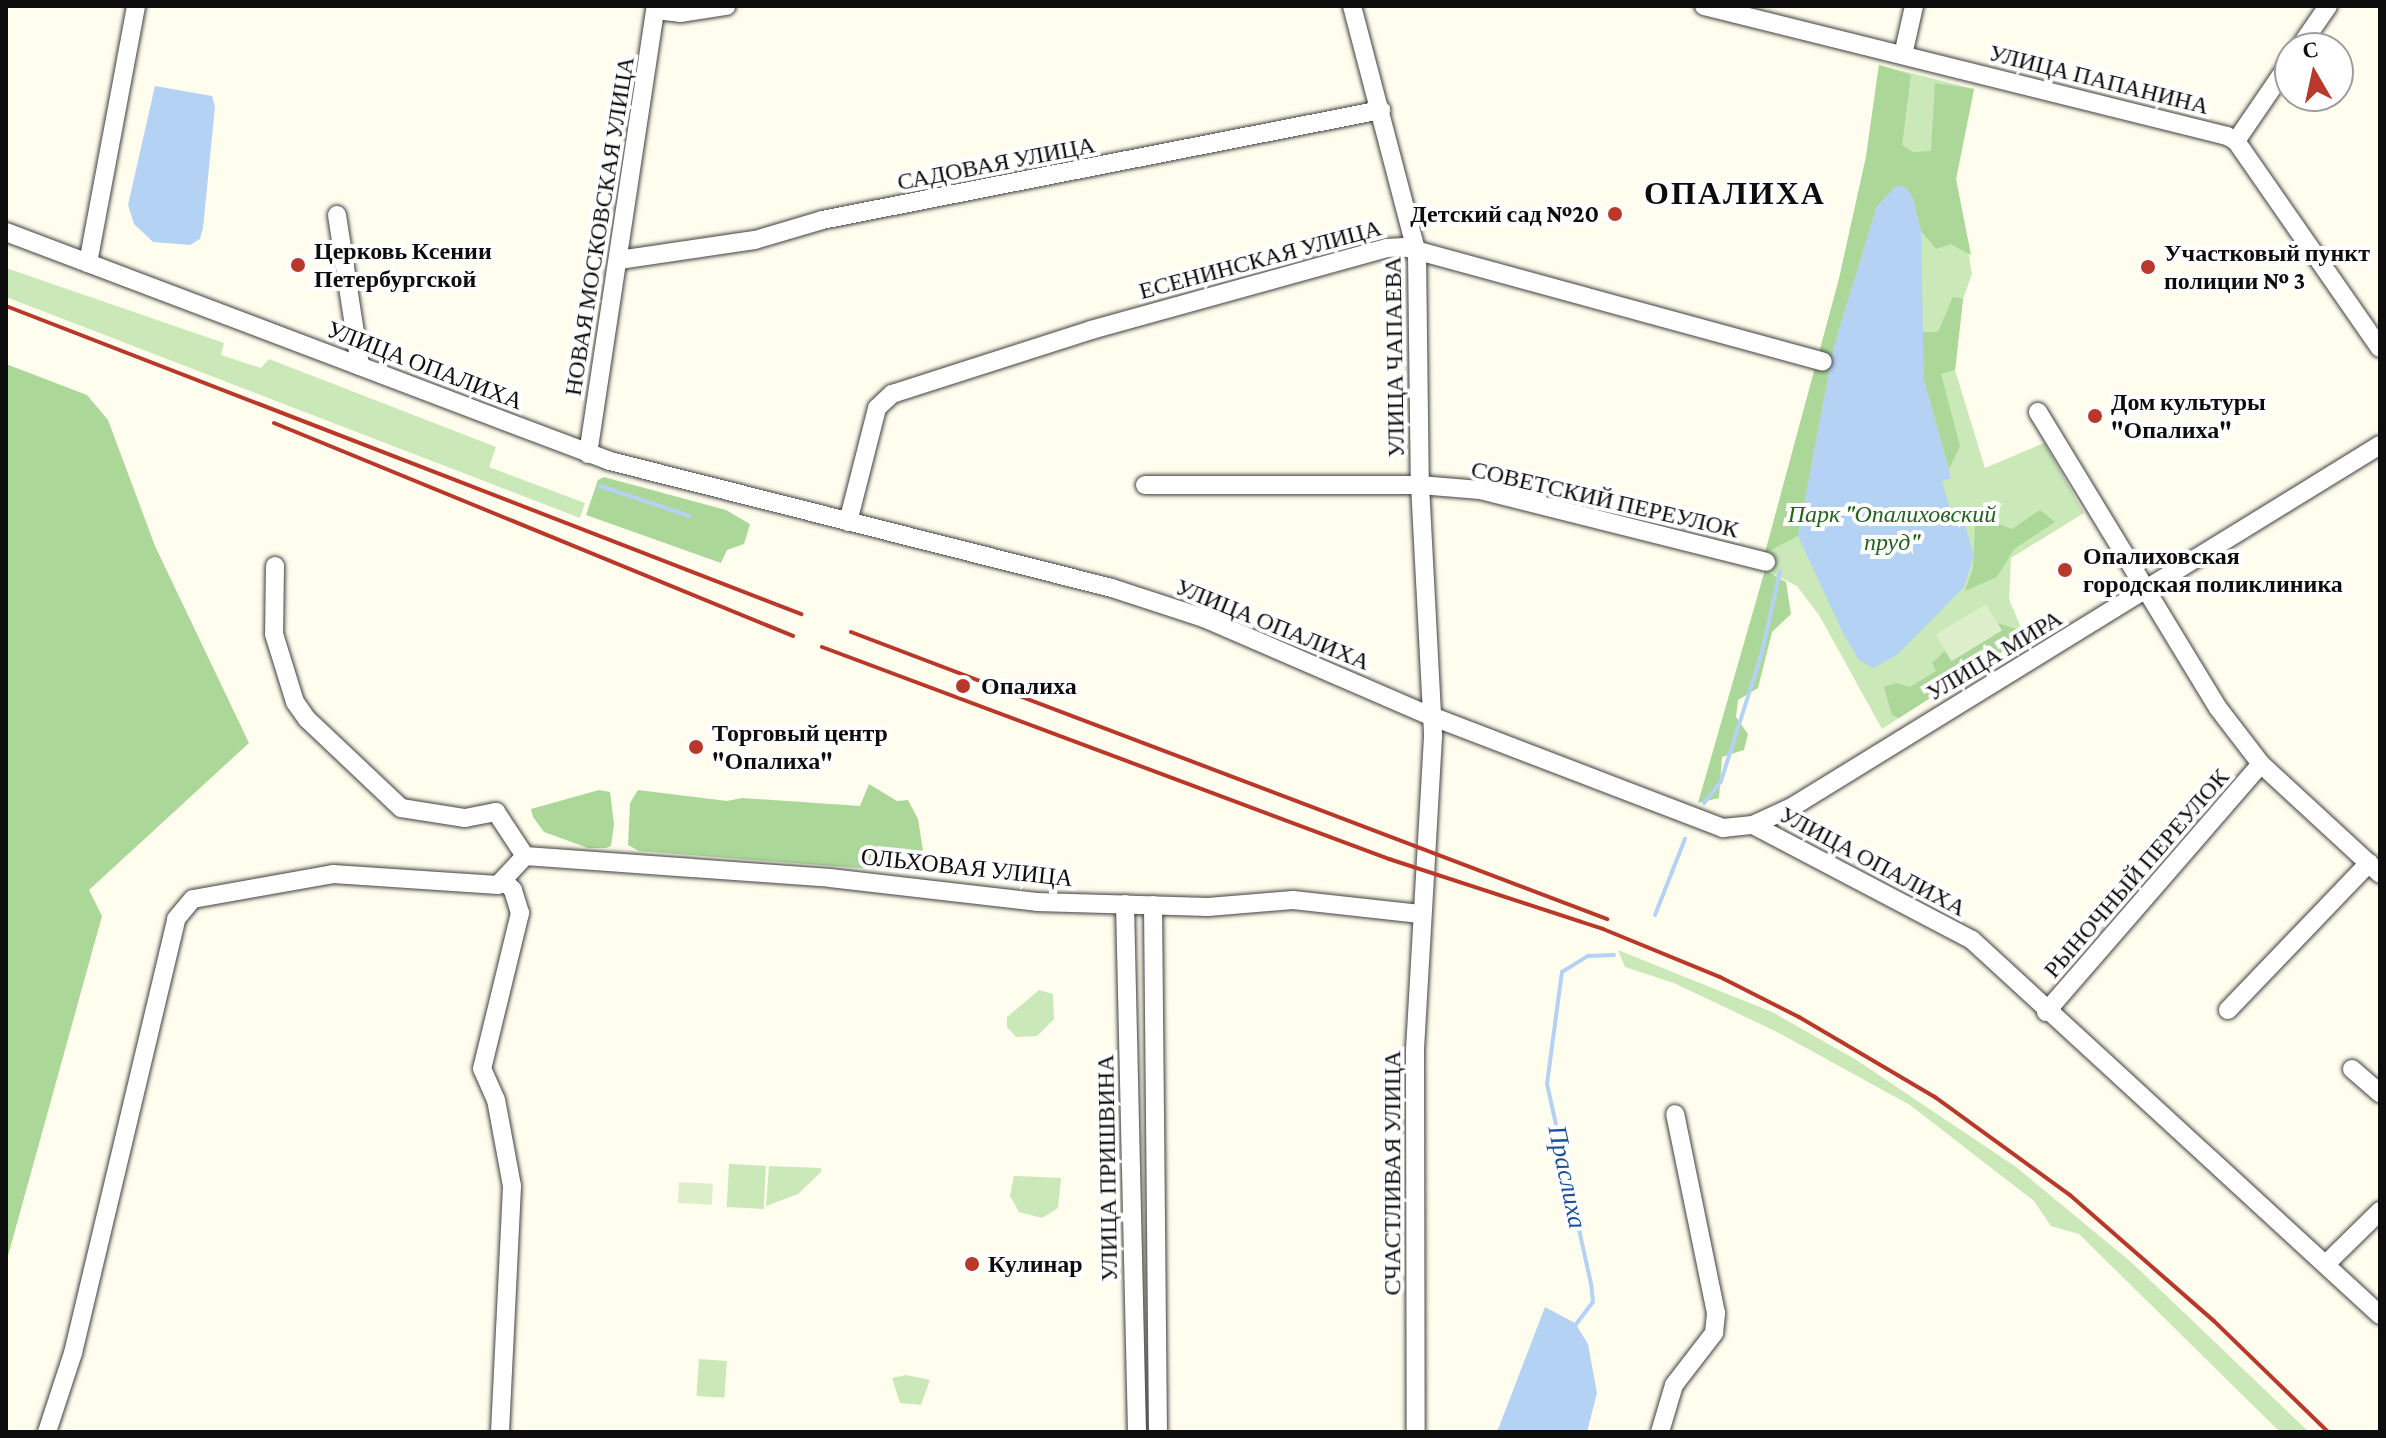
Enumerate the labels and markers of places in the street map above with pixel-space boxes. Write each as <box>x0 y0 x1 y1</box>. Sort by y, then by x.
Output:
place label: Детский сад №20 <box>1410 200 1599 228</box>
marker: Детский сад №20 <box>1606 205 1624 223</box>
place label: Церковь Ксении Петербургской <box>314 237 492 293</box>
place label: Участковый пункт полиции № 3 <box>2164 239 2370 295</box>
marker: Церковь Ксении Петербургской <box>289 256 307 274</box>
marker: Участковый пункт полиции № 3 <box>2139 258 2157 276</box>
place label: Дом культуры "Опалиха" <box>2111 388 2266 444</box>
marker: Дом культуры "Опалиха" <box>2086 407 2104 425</box>
place label: Опалиховская городская поликлиника <box>2083 542 2343 598</box>
marker: Опалиховская городская поликлиника <box>2054 559 2076 581</box>
place label: Опалиха <box>981 672 1077 700</box>
marker: Опалиха <box>952 675 974 697</box>
place label: Торговый центр "Опалиха" <box>712 719 888 775</box>
marker: Торговый центр "Опалиха" <box>687 738 705 756</box>
place label: Кулинар <box>988 1250 1083 1278</box>
marker: Кулинар <box>963 1255 981 1273</box>

